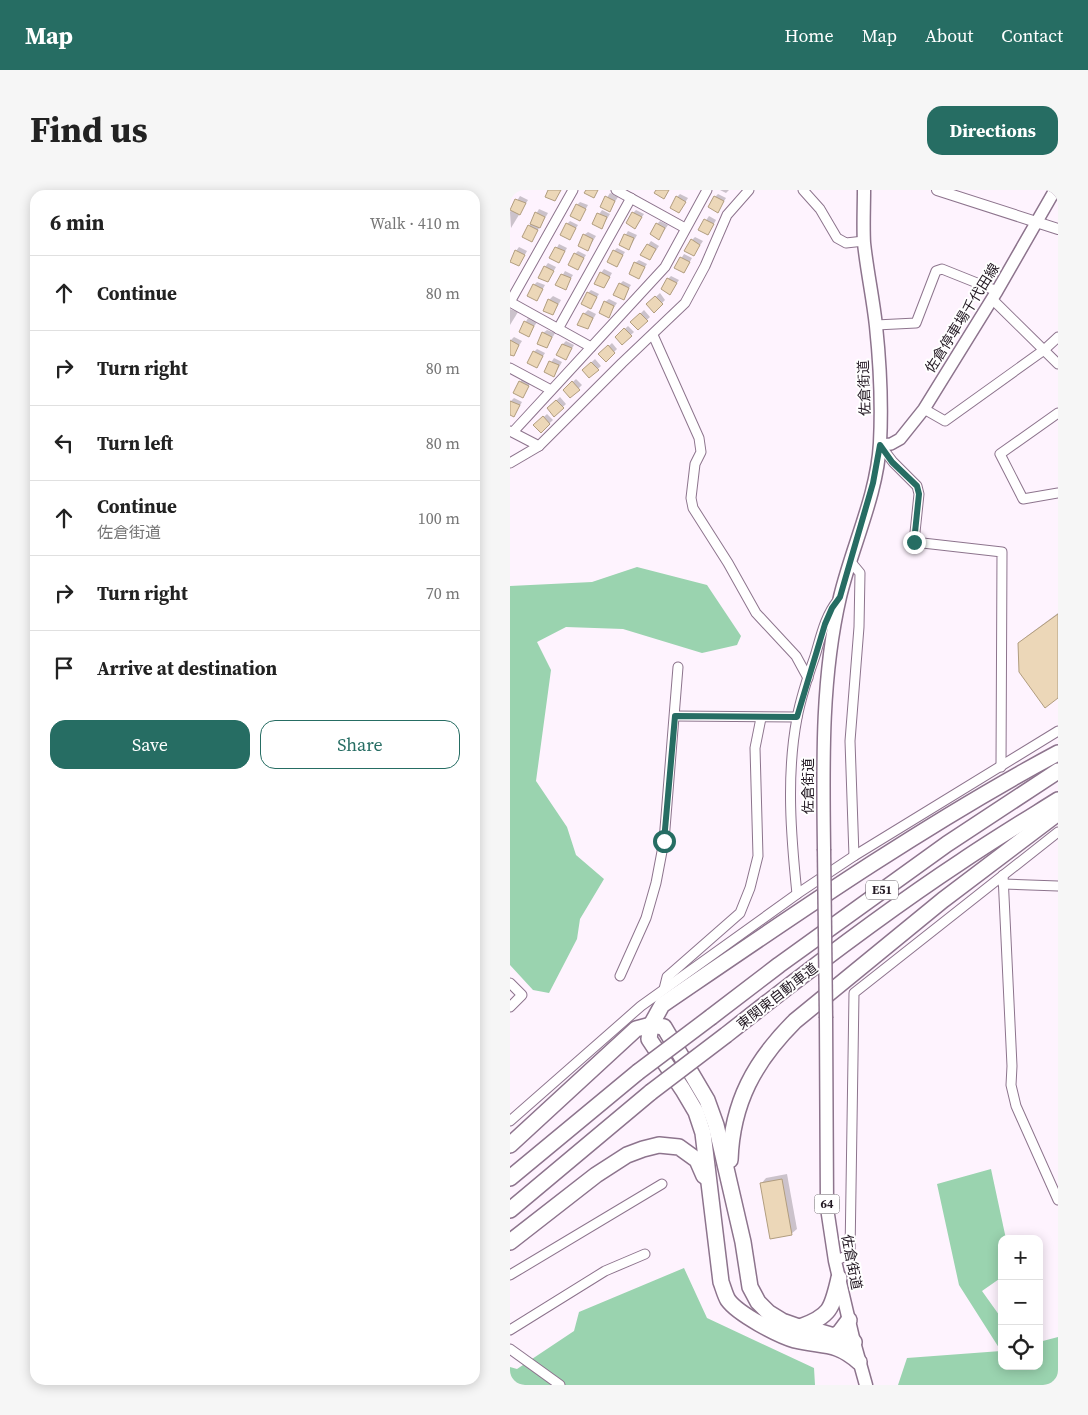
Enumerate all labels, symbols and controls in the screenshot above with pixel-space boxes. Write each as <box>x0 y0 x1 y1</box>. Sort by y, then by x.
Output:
text: Map <box>25 19 73 52</box>
text: Home <box>785 23 834 48</box>
text: Map <box>862 23 897 48</box>
text: About <box>925 23 973 48</box>
text: Contact <box>1001 23 1063 48</box>
text: Find us <box>30 106 148 154</box>
button: Directions <box>927 106 1058 155</box>
text: 6 min <box>50 208 105 237</box>
text: Walk · 410 m <box>370 212 460 234</box>
street label: 佐倉停車場千代田線 <box>920 259 1004 377</box>
icon: ahead <box>50 279 78 307</box>
text: Continue <box>97 280 177 306</box>
text: 80 m <box>426 282 460 304</box>
icon: right <box>50 354 78 382</box>
text: Turn right <box>97 355 188 381</box>
text: 80 m <box>426 357 460 379</box>
street label: 佐倉街道 <box>853 360 875 416</box>
icon: left <box>50 429 78 457</box>
text: Turn left <box>97 430 173 456</box>
text: 80 m <box>426 432 460 454</box>
text: Continue <box>97 493 177 519</box>
icon: ahead <box>50 504 78 532</box>
text: 100 m <box>418 507 460 529</box>
text: 佐倉街道 <box>97 521 161 543</box>
route end <box>903 531 926 554</box>
icon: right <box>50 579 78 607</box>
text: Turn right <box>97 580 188 606</box>
text: 70 m <box>426 582 460 604</box>
icon: arrive <box>50 654 78 682</box>
text: Arrive at destination <box>97 655 277 681</box>
button: Save <box>50 720 250 769</box>
button: Share <box>260 720 460 769</box>
street label: 佐倉街道 <box>798 758 818 814</box>
route start <box>653 830 676 853</box>
road number: E51 <box>866 880 898 900</box>
street label: 東関東自動車道 <box>732 958 822 1034</box>
road number: 64 <box>814 1194 840 1214</box>
street label: 佐倉街道 <box>837 1233 867 1291</box>
map controls <box>998 1235 1043 1370</box>
button: + <box>998 1235 1043 1280</box>
button: − <box>998 1280 1043 1325</box>
button: locate <box>998 1325 1043 1370</box>

